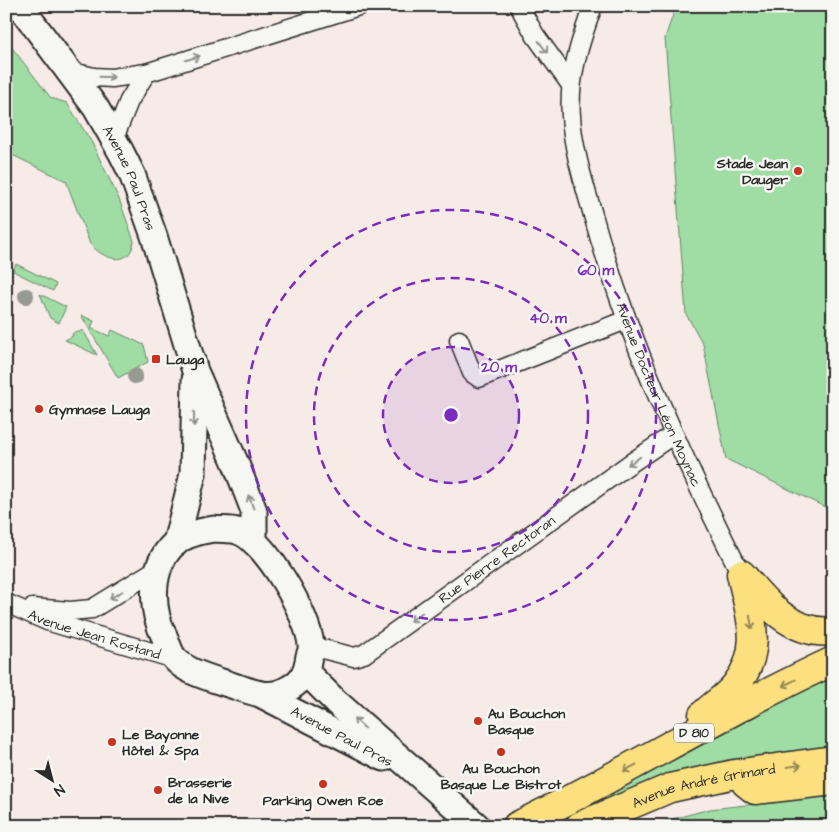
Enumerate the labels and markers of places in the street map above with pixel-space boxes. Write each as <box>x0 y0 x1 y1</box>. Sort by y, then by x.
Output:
place label: Stade Jean Dauger <box>716 154 788 191</box>
marker: Stade Jean Dauger <box>792 165 804 177</box>
place label: Lauga <box>166 350 205 371</box>
marker: Lauga <box>150 353 162 365</box>
place label: Gymnase Lauga <box>49 400 151 421</box>
marker: Gymnase Lauga <box>33 403 45 415</box>
centre of rings <box>442 406 460 424</box>
place label: Au Bouchon Basque <box>488 704 565 740</box>
marker: Au Bouchon Basque <box>472 715 484 727</box>
place label: Le Bayonne Hôtel & Spa <box>122 725 200 761</box>
marker: Le Bayonne Hôtel & Spa <box>106 736 118 748</box>
marker: Au Bouchon Basque Le Bistrot <box>495 746 507 758</box>
place label: Au Bouchon Basque Le Bistrot <box>441 759 562 795</box>
place label: Brasserie de la Nive <box>167 773 232 809</box>
marker: Parking Owen Roe <box>317 778 329 790</box>
marker: Brasserie de la Nive <box>152 784 164 796</box>
place label: Parking Owen Roe <box>263 791 384 812</box>

